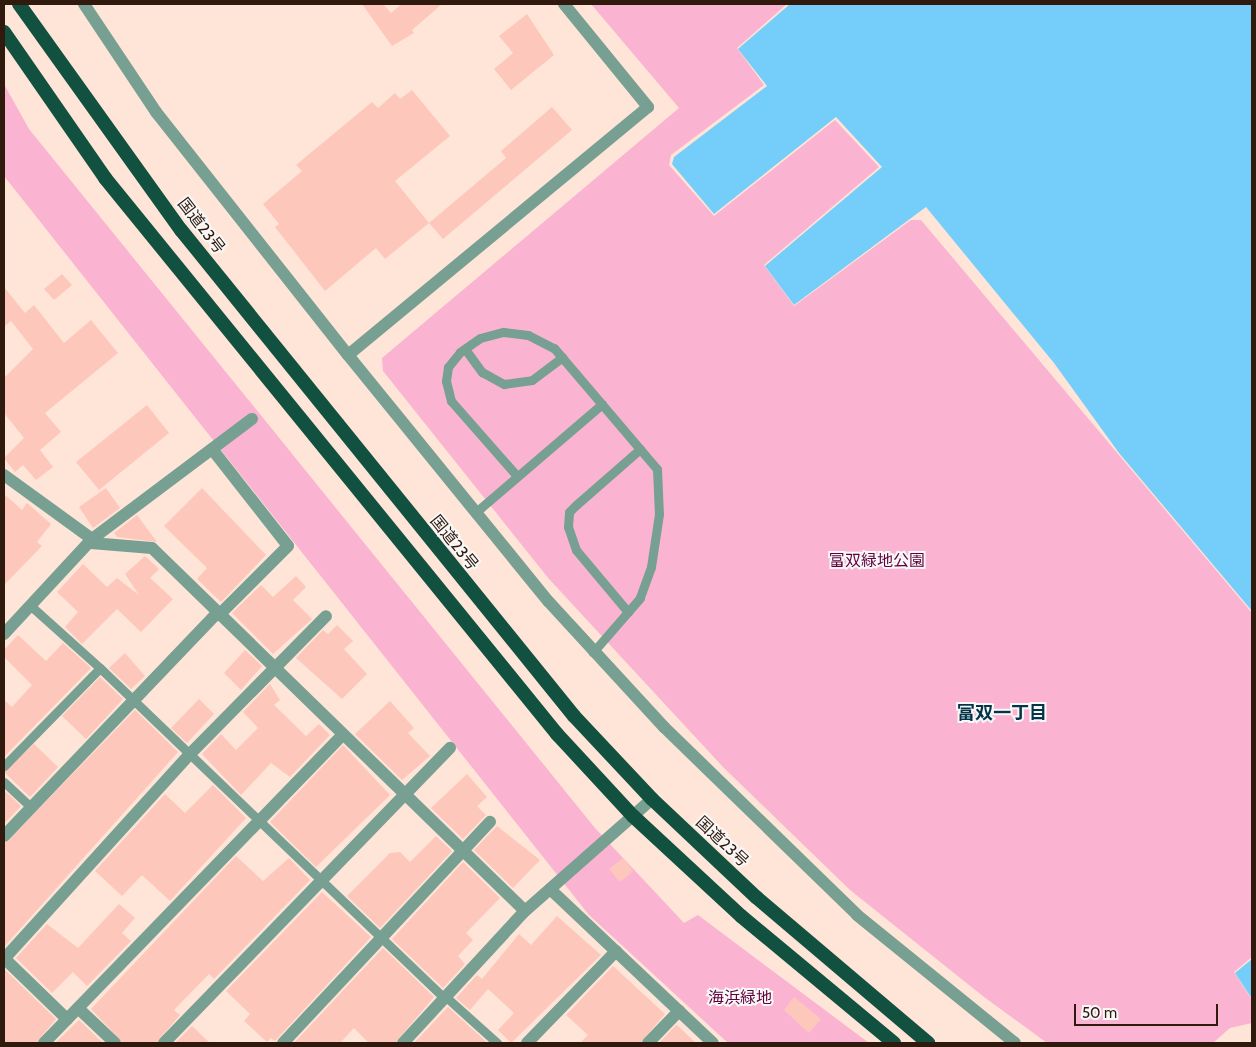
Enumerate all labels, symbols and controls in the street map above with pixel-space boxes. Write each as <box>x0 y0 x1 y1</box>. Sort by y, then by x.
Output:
street label: 国道23号 <box>173 194 229 258</box>
street label: 国道23号 <box>426 512 482 574</box>
park label: 富双緑地公園 <box>829 551 925 571</box>
district label: 富双一丁目 <box>957 702 1047 724</box>
street label: 国道23号 <box>692 813 752 871</box>
park label: 海浜緑地 <box>708 988 772 1008</box>
scale bar <box>1076 994 1220 1026</box>
text: 50 m <box>1082 1004 1117 1022</box>

